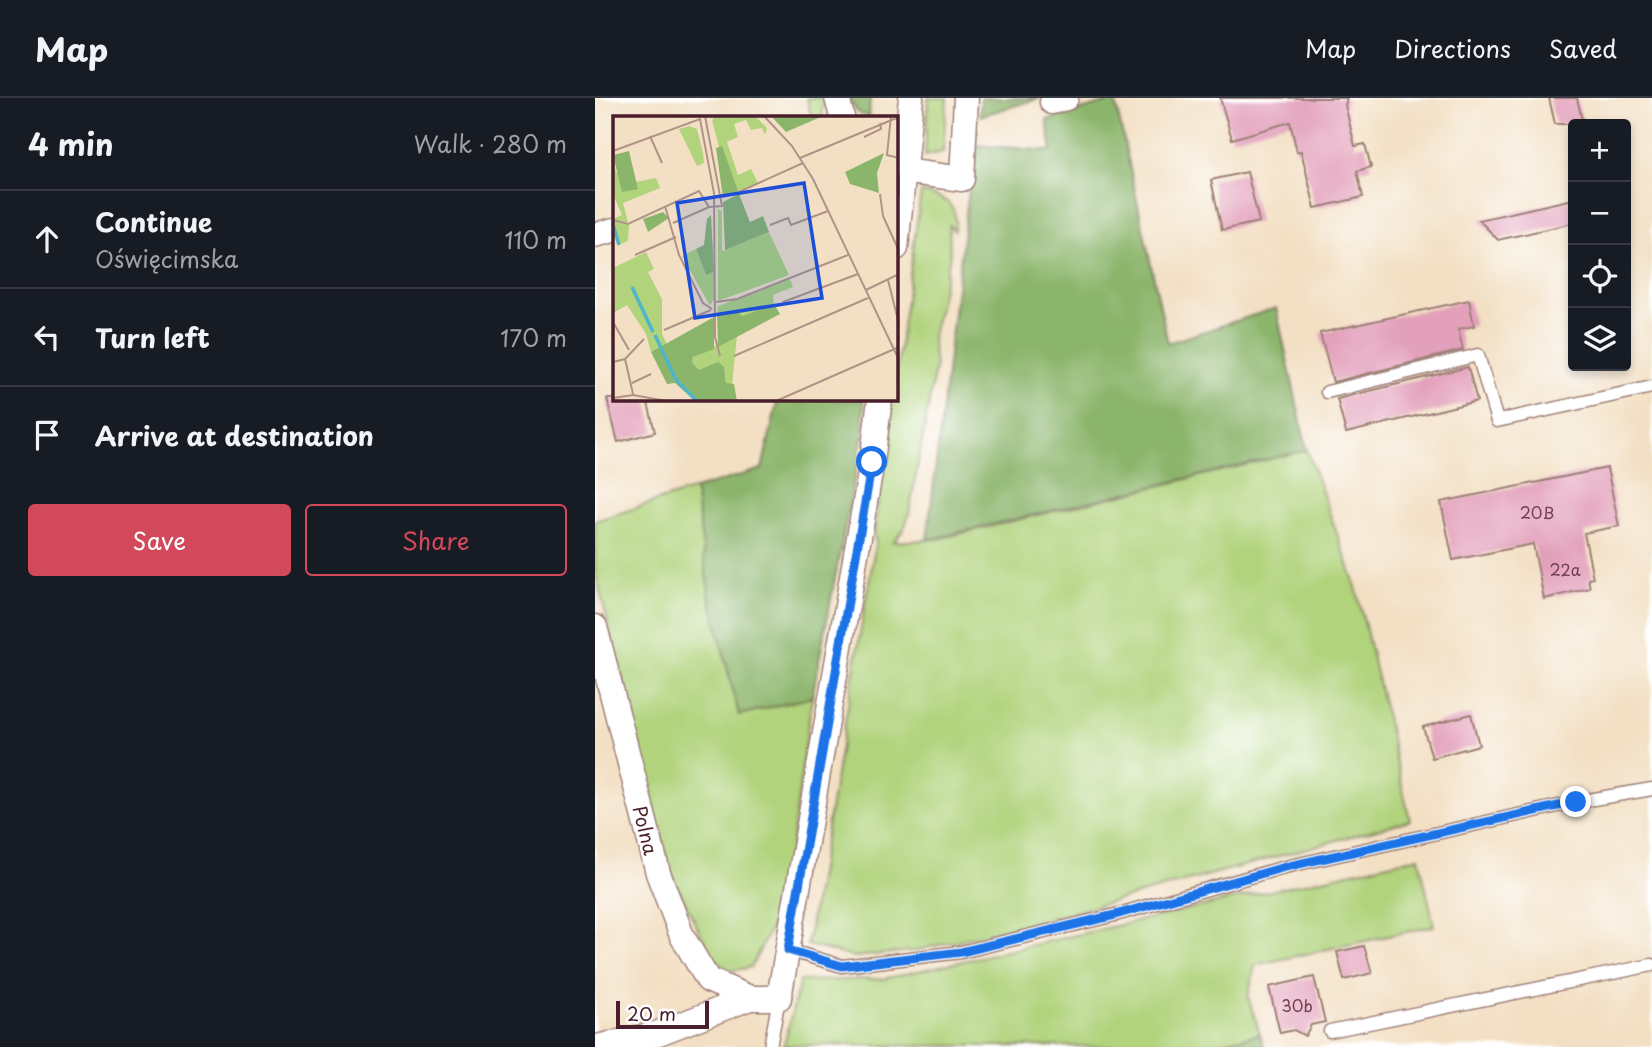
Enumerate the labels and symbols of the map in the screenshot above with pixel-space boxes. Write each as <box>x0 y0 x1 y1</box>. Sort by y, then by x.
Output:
inset map <box>613 116 898 401</box>
route start <box>856 446 887 477</box>
house number: 20B <box>1520 500 1554 524</box>
house number: 22a <box>1549 557 1581 581</box>
route end <box>1560 786 1591 817</box>
street label: Polna <box>626 802 666 858</box>
house number: 30b <box>1281 993 1313 1017</box>
scale bar <box>616 998 709 1030</box>

